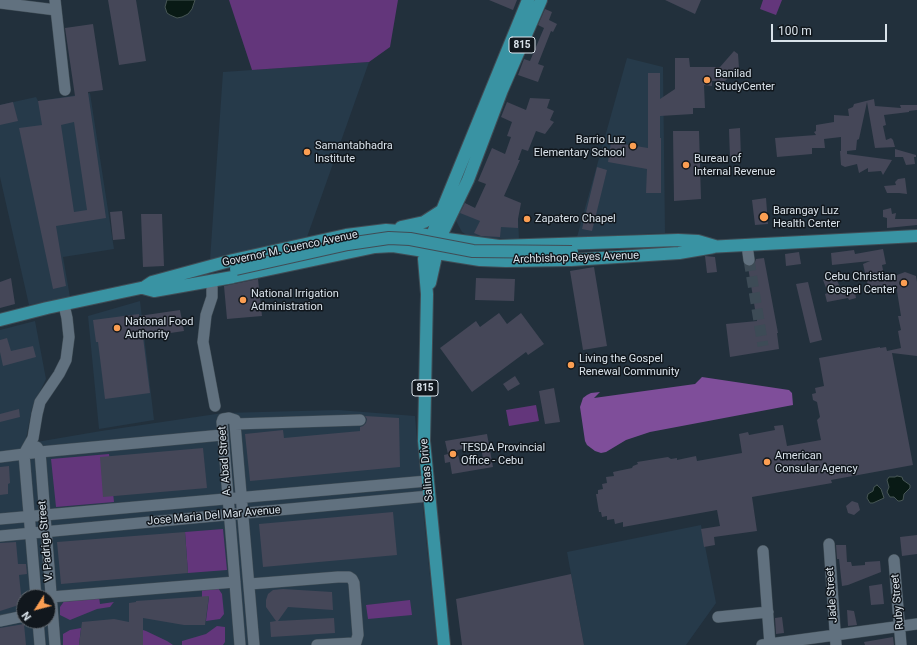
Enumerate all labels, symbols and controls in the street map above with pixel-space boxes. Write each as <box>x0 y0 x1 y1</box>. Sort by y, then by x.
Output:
scale bar <box>773 16 889 42</box>
text: 100 m <box>778 24 812 38</box>
road number: 815 <box>509 37 535 53</box>
place label: Banilad StudyCenter <box>715 67 775 93</box>
marker: Banilad StudyCenter <box>702 75 712 85</box>
place label: Barrio Luz Elementary School <box>534 133 625 159</box>
place label: Samantabhadra Institute <box>315 139 393 165</box>
marker: Barrio Luz Elementary School <box>628 141 638 151</box>
marker: Samantabhadra Institute <box>302 147 312 157</box>
place label: Bureau of Internal Revenue <box>694 152 775 178</box>
marker: Bureau of Internal Revenue <box>681 160 691 170</box>
place label: Barangay Luz Health Center <box>773 204 840 230</box>
marker: Barangay Luz Health Center <box>758 211 770 223</box>
place label: Zapatero Chapel <box>535 212 616 226</box>
marker: Zapatero Chapel <box>522 214 532 224</box>
street label: Governor M. Cuenco Avenue <box>221 228 359 270</box>
street label: Archbishop Reyes Avenue <box>513 249 639 267</box>
place label: Cebu Christian Gospel Center <box>824 270 896 296</box>
marker: Cebu Christian Gospel Center <box>899 278 909 288</box>
place label: National Irrigation Administration <box>251 287 339 313</box>
marker: National Irrigation Administration <box>238 295 248 305</box>
place label: National Food Authority <box>125 315 194 341</box>
marker: National Food Authority <box>112 323 122 333</box>
place label: Living the Gospel Renewal Community <box>579 352 680 378</box>
marker: Living the Gospel Renewal Community <box>566 360 576 370</box>
road number: 815 <box>412 380 438 396</box>
street label: A. Abad Street <box>216 426 234 496</box>
street label: Salinas Drive <box>418 438 436 502</box>
place label: TESDA Provincial Office - Cebu <box>461 441 545 467</box>
marker: TESDA Provincial Office - Cebu <box>448 449 458 459</box>
place label: American Consular Agency <box>775 449 858 475</box>
marker: American Consular Agency <box>762 457 772 467</box>
street label: V. Padriga Street <box>36 500 56 582</box>
street label: Jose Maria Del Mar Avenue <box>147 504 281 528</box>
street label: Jade Street <box>823 567 841 623</box>
street label: Ruby Street <box>889 574 907 630</box>
north arrow <box>16 589 56 629</box>
text: N <box>19 609 34 623</box>

